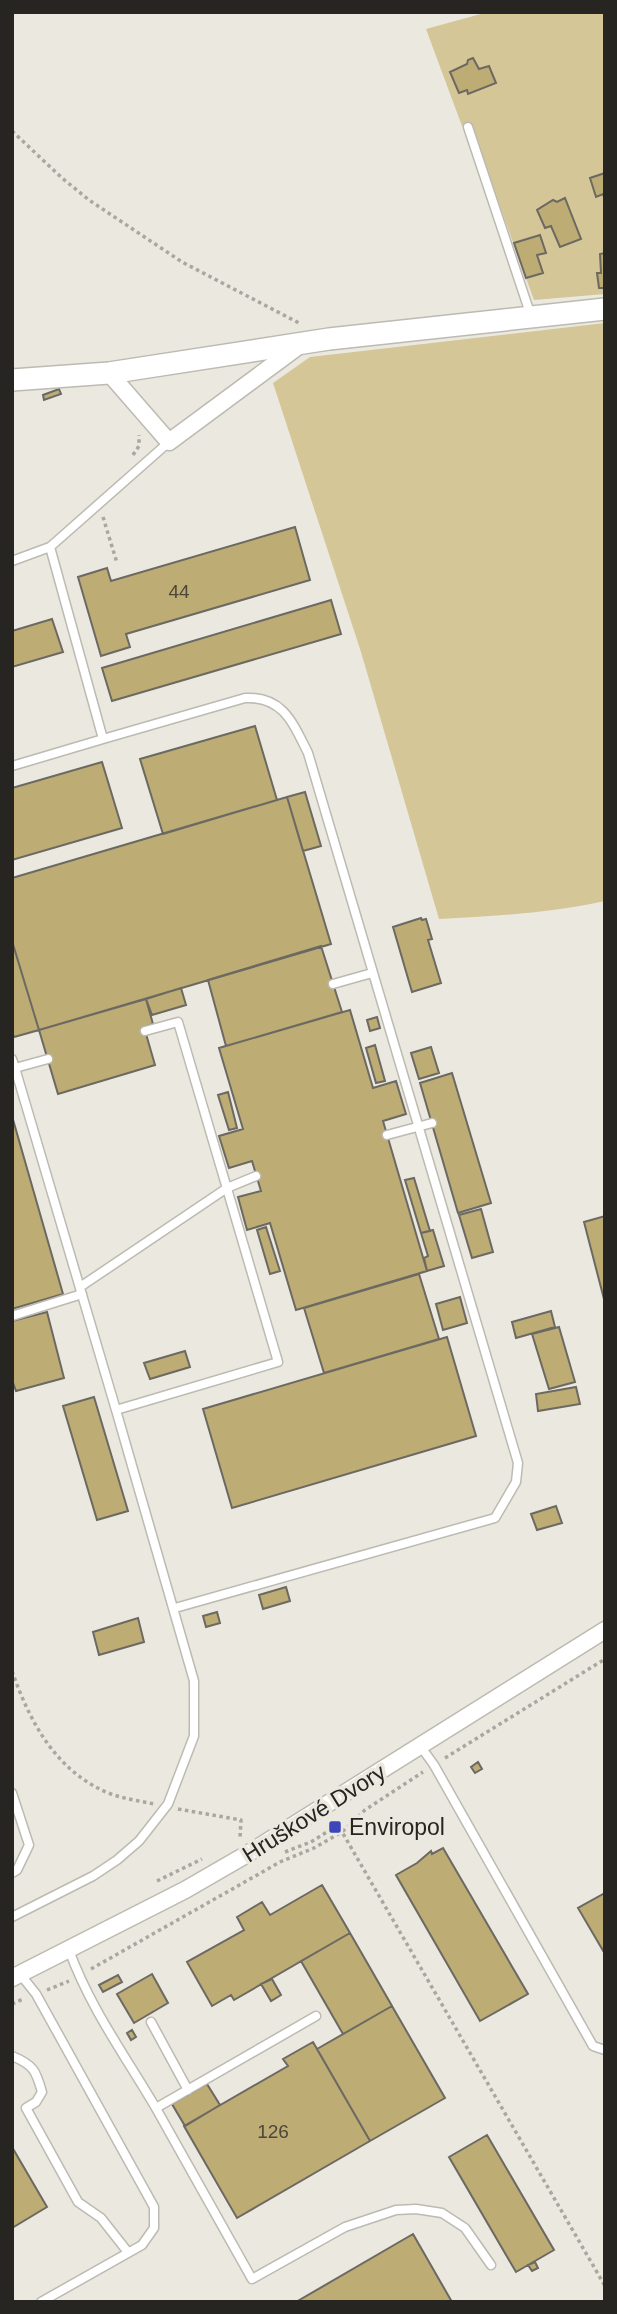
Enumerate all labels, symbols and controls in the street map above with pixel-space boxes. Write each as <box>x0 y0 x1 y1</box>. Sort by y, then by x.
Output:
house number: 44 <box>168 581 190 602</box>
street label: Hruškové Dvory <box>238 1758 391 1867</box>
place label: Enviropol <box>349 1814 445 1840</box>
marker: Enviropol <box>327 1819 343 1835</box>
house number: 126 <box>257 2121 289 2142</box>

